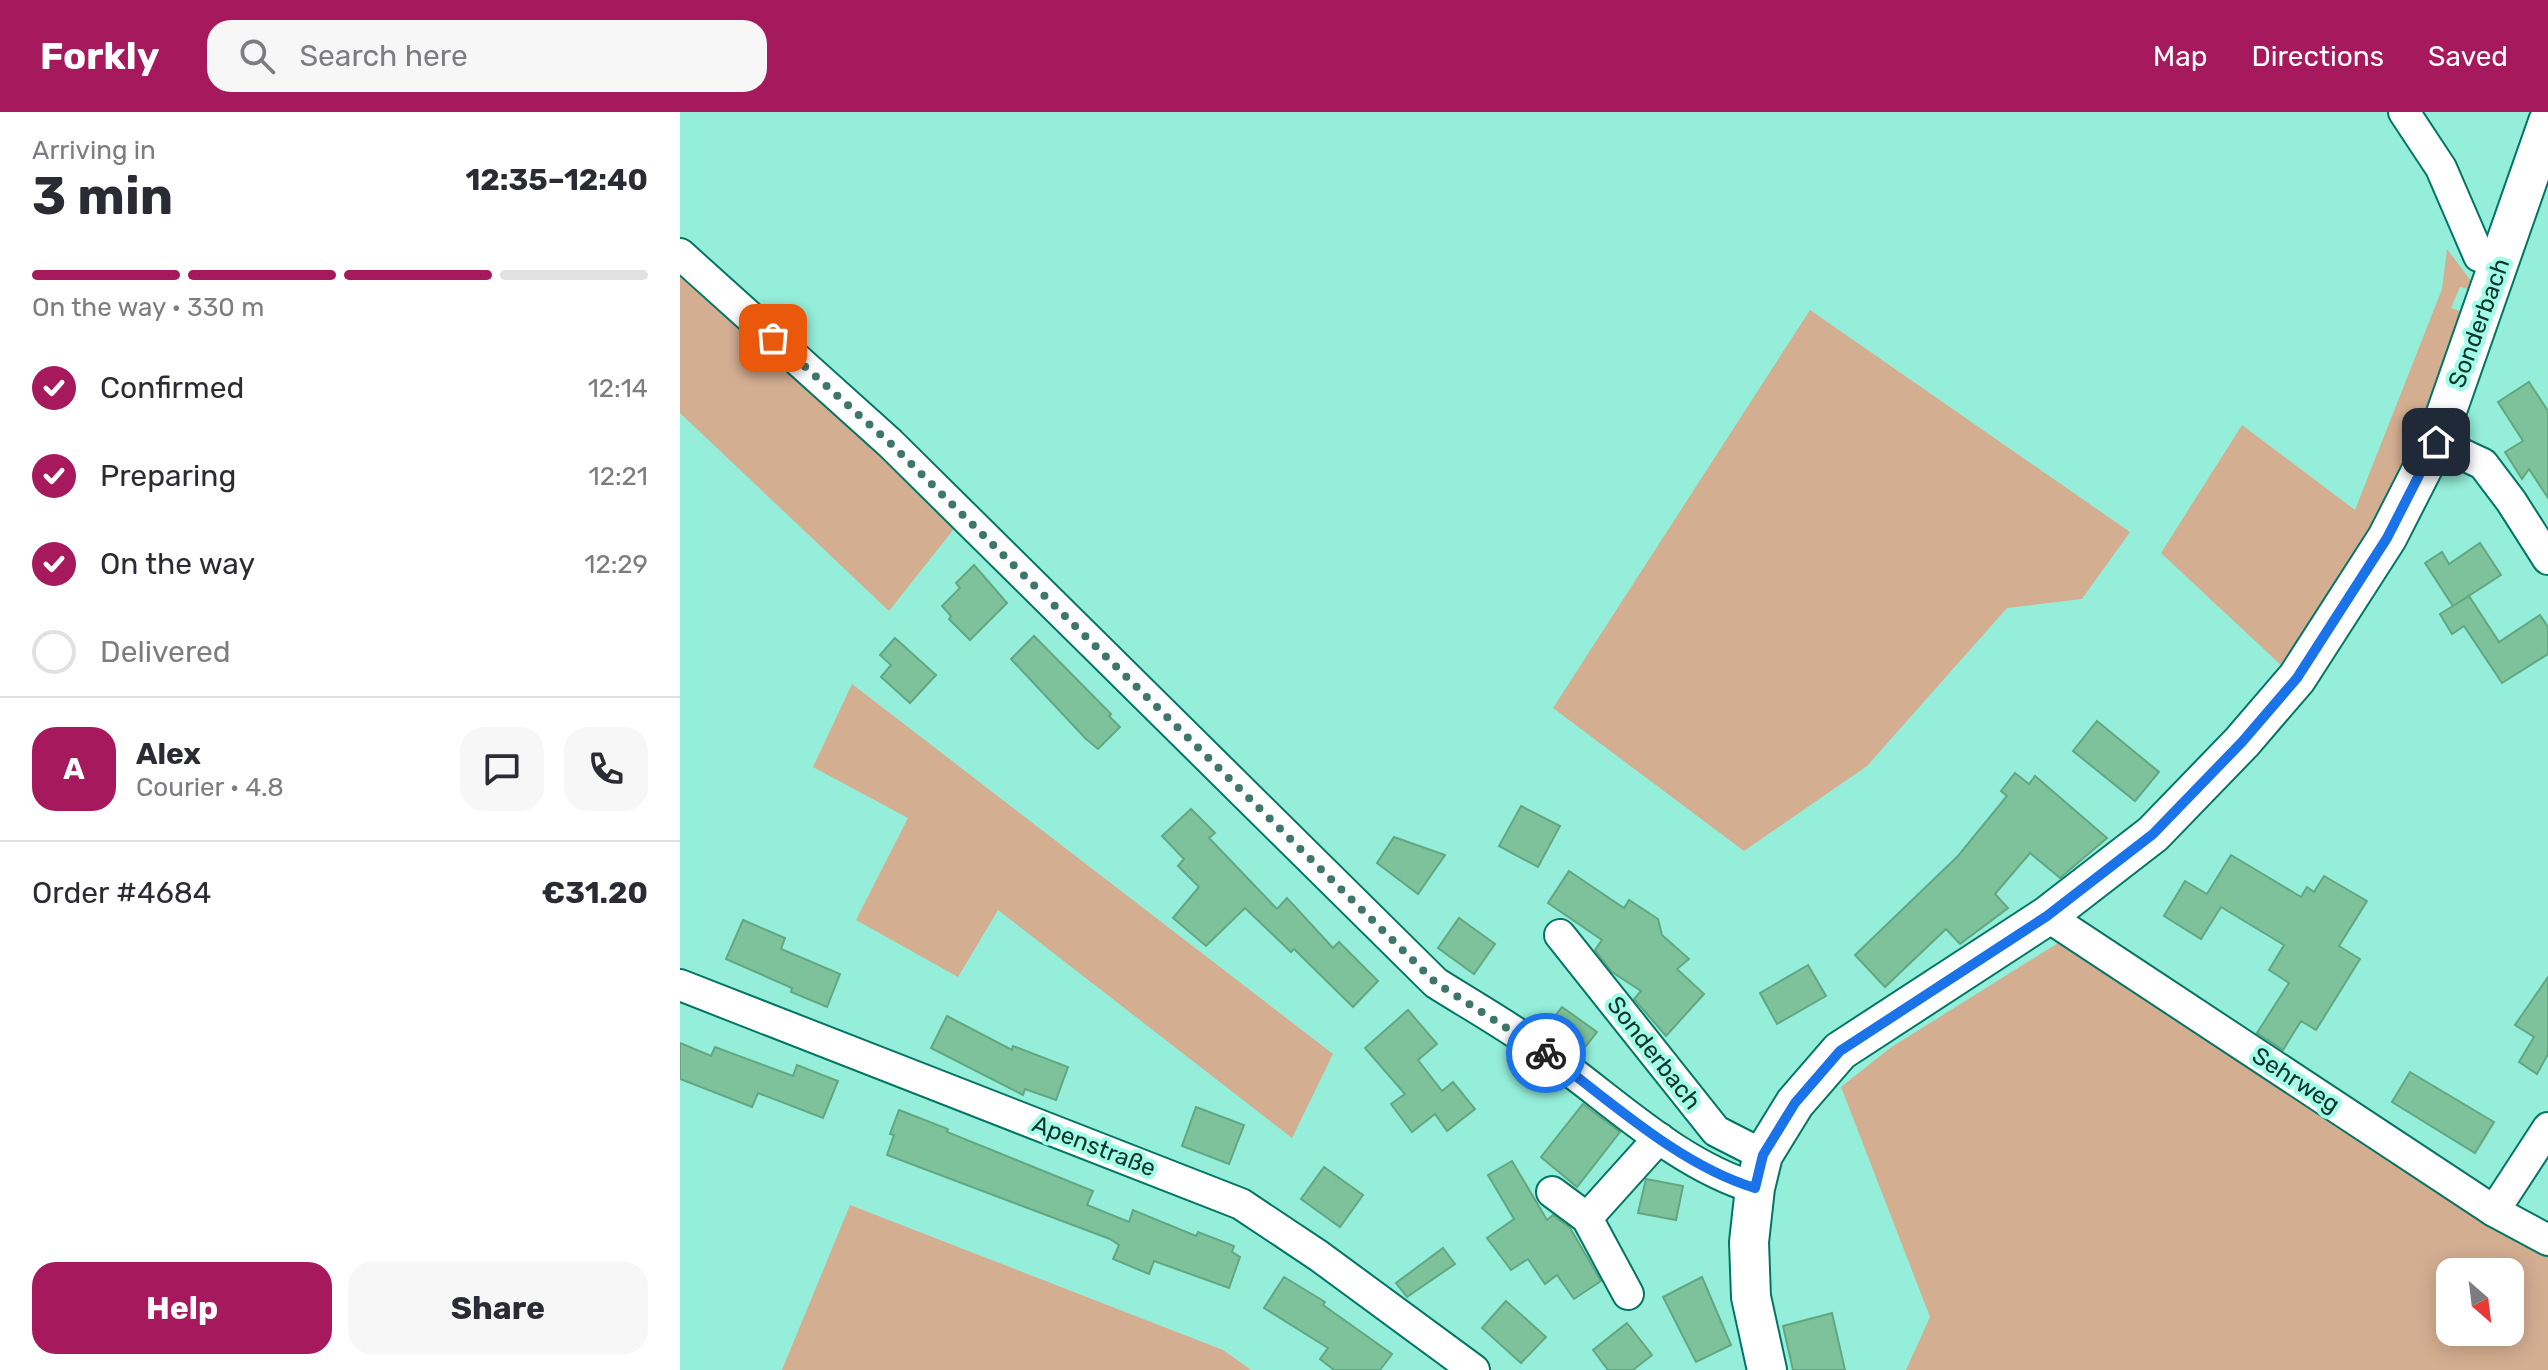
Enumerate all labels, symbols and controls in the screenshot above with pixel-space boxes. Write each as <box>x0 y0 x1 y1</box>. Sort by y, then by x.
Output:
search box <box>207 20 767 92</box>
text: Forkly <box>40 33 159 79</box>
icon: search <box>235 34 279 78</box>
text: Search here <box>299 38 468 74</box>
text: Map <box>2153 40 2207 73</box>
text: Directions <box>2251 40 2384 73</box>
text: Saved <box>2428 40 2508 73</box>
text: Arriving in <box>32 135 156 166</box>
text: 12:35–12:40 <box>465 162 648 198</box>
text: 3 min <box>32 165 173 227</box>
street label: Sonderbach <box>2443 255 2515 391</box>
text: On the way · 330 m <box>32 292 264 323</box>
pin <box>739 304 807 372</box>
icon: bag <box>751 316 795 360</box>
icon: check <box>32 366 76 410</box>
text: Confirmed <box>100 370 244 406</box>
text: 12:14 <box>588 373 648 404</box>
pin <box>2402 408 2470 476</box>
icon: home <box>2414 420 2458 464</box>
icon: check <box>32 454 76 498</box>
text: Preparing <box>100 458 236 494</box>
text: 12:21 <box>589 461 648 492</box>
icon: check <box>32 542 76 586</box>
text: On the way <box>100 546 255 582</box>
text: 12:29 <box>584 549 648 580</box>
text: Delivered <box>100 634 231 670</box>
button: chat <box>460 727 544 811</box>
button: phone <box>564 727 648 811</box>
text: Alex <box>136 736 201 772</box>
text: A <box>63 751 85 787</box>
text: Courier · 4.8 <box>136 772 284 803</box>
text: Order #4684 <box>32 875 211 911</box>
text: €31.20 <box>542 875 648 911</box>
street label: Sonderbach <box>1601 991 1707 1115</box>
courier <box>1506 1013 1586 1093</box>
icon: bike <box>1524 1031 1568 1075</box>
street label: Sehrweg <box>2247 1041 2345 1119</box>
street label: Apenstraße <box>1028 1110 1160 1182</box>
north arrow <box>2436 1258 2524 1346</box>
map controls <box>2436 1258 2524 1346</box>
button: Help <box>32 1262 332 1354</box>
button: Share <box>348 1262 648 1354</box>

